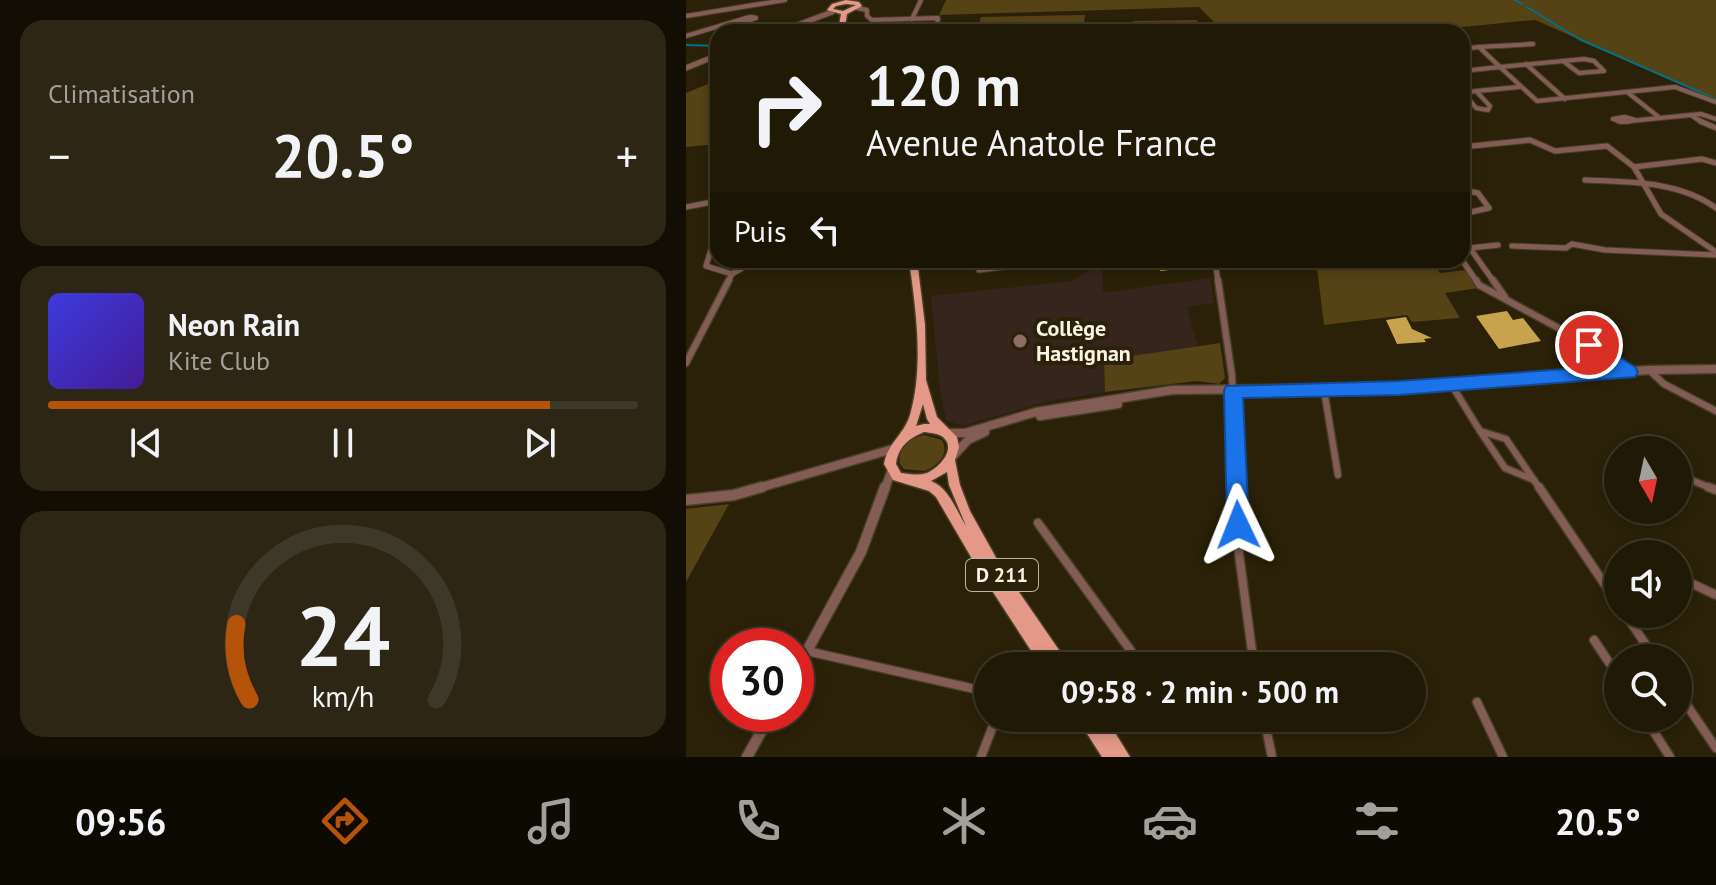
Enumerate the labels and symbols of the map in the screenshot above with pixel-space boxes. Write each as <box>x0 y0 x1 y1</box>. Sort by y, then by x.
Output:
pin <box>1555 311 1623 379</box>
place label: Collège Hastignan <box>1036 314 1131 367</box>
marker: Collège Hastignan <box>1011 332 1029 350</box>
north arrow <box>1604 436 1692 524</box>
position arrow <box>1196 483 1280 567</box>
road number: D 211 <box>966 559 1038 591</box>
speed limit sign: 30 <box>710 628 814 732</box>

